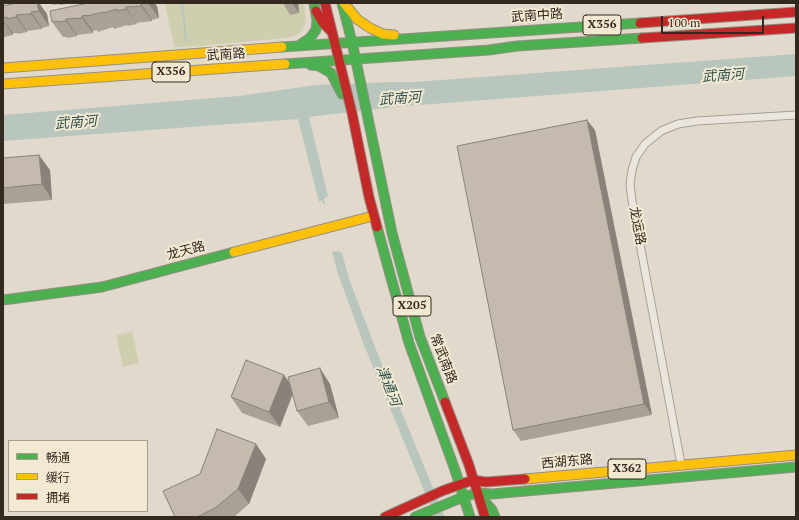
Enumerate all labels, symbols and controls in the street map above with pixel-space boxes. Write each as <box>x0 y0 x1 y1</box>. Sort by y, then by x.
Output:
street label: 武南中路 <box>511 6 563 26</box>
scale bar <box>663 8 766 34</box>
road number: X356 <box>583 15 621 35</box>
text: 100 m <box>668 15 700 30</box>
street label: 武南路 <box>206 46 246 64</box>
road number: X356 <box>152 62 190 82</box>
water label: 武南河 <box>701 66 745 86</box>
water label: 武南河 <box>378 89 422 109</box>
water label: 武南河 <box>54 113 98 133</box>
street label: 龙运路 <box>626 205 648 247</box>
street label: 龙天路 <box>165 238 207 264</box>
road number: X205 <box>393 296 431 316</box>
street label: 常武南路 <box>426 332 460 386</box>
water label: 津通河 <box>372 363 404 409</box>
legend <box>8 440 148 512</box>
text: 畅通 <box>46 450 70 465</box>
street label: 西湖东路 <box>540 452 594 472</box>
road number: X362 <box>608 459 646 479</box>
text: 缓行 <box>46 470 70 485</box>
text: 拥堵 <box>46 490 70 505</box>

